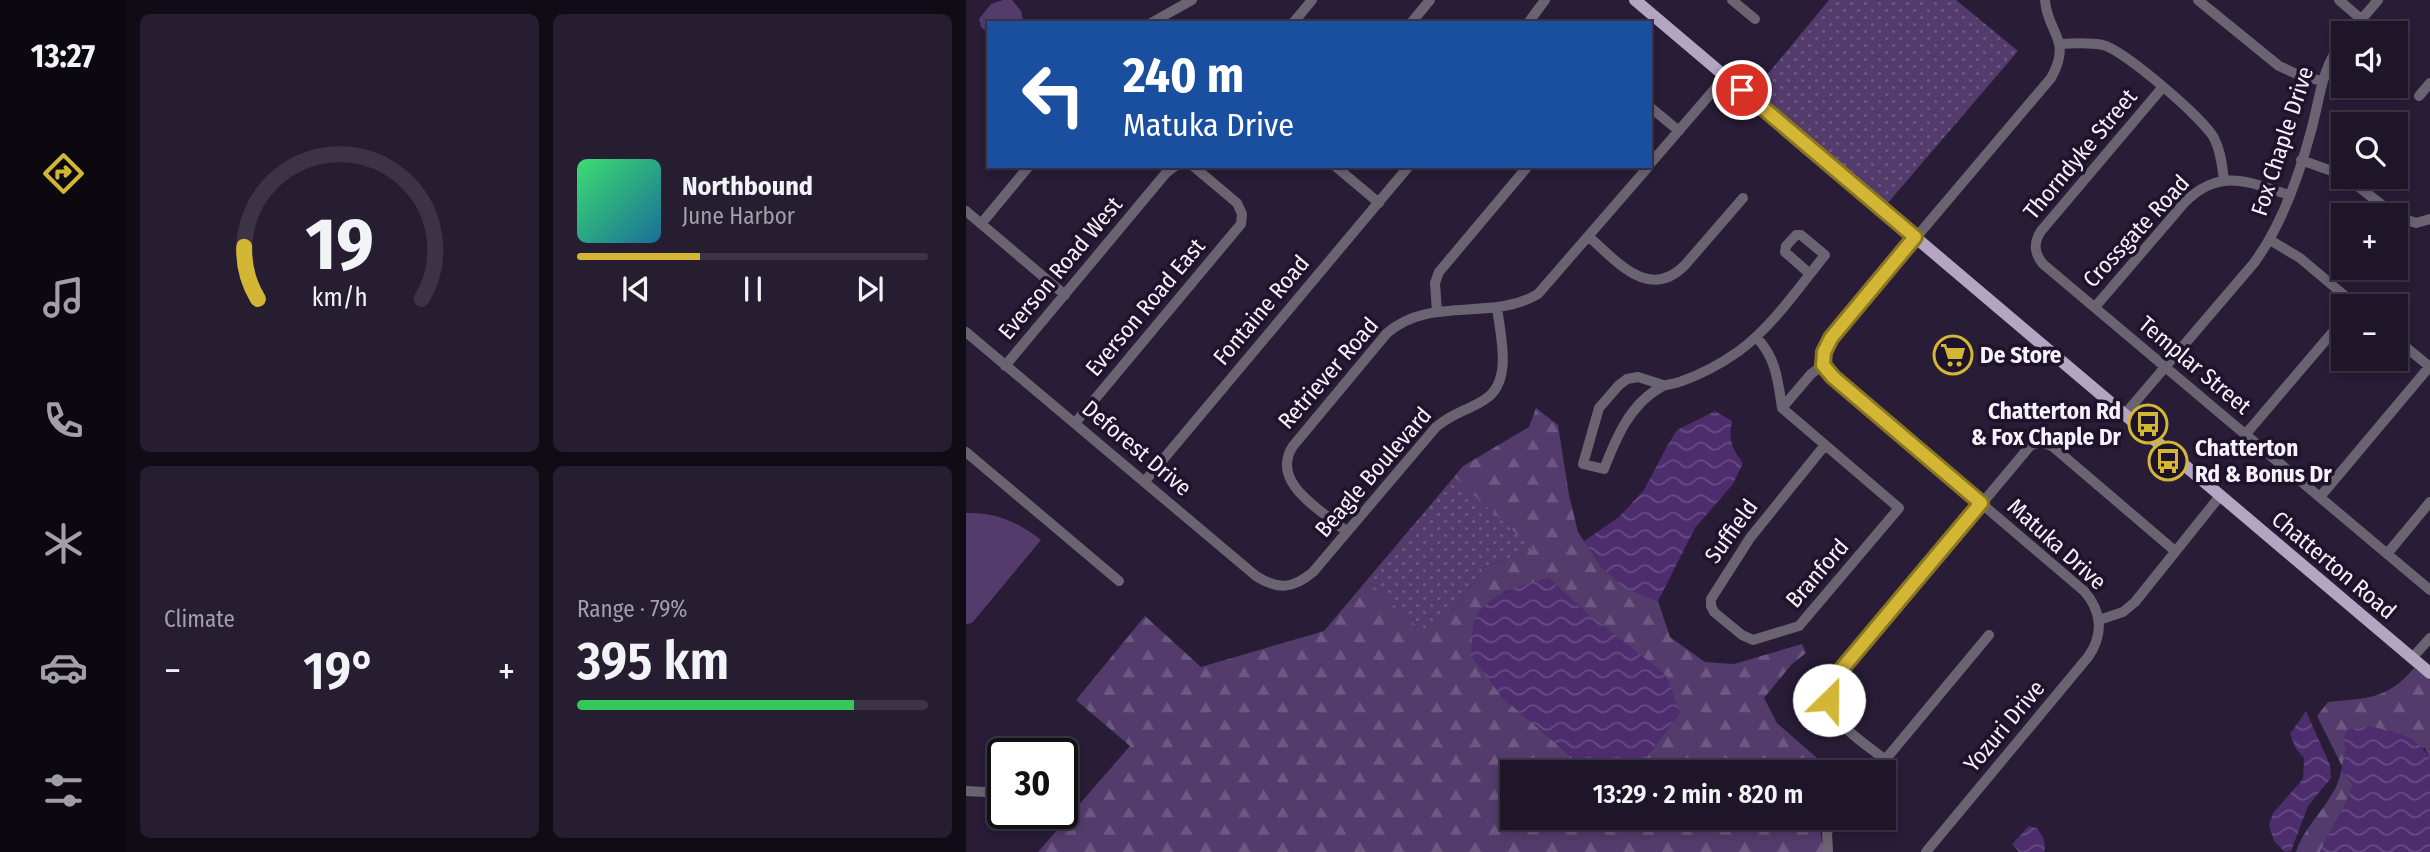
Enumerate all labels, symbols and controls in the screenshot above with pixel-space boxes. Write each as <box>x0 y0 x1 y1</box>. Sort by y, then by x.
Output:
map controls <box>2331 21 2408 371</box>
button: sound <box>2331 21 2408 98</box>
text: 13:27 <box>31 37 95 75</box>
text: 240 m <box>1123 46 1244 105</box>
icon: left <box>1008 49 1099 140</box>
pin <box>1712 60 1772 120</box>
street label: Fox Chaple Drive <box>2245 63 2319 219</box>
icon: arrive <box>1723 71 1761 109</box>
street label: Thorndyke Street <box>2017 83 2143 225</box>
text: Matuka Drive <box>1123 106 1294 144</box>
button: search <box>2331 112 2408 189</box>
icon: directions <box>39 149 88 198</box>
street label: Crossgate Road <box>2077 169 2195 293</box>
text: Northbound <box>682 171 813 202</box>
street label: Everson Road West <box>992 191 1128 345</box>
text: 19 <box>305 202 374 289</box>
text: June Harbor <box>682 202 795 230</box>
button: + <box>2331 203 2408 280</box>
street label: Everson Road East <box>1079 232 1211 382</box>
street label: Fontaine Road <box>1207 249 1315 371</box>
icon: previous <box>617 270 655 308</box>
icon: pause <box>734 270 772 308</box>
icon: next <box>851 270 889 308</box>
icon: music <box>39 273 88 322</box>
text: km/h <box>312 283 367 313</box>
button: − <box>2331 294 2408 371</box>
street label: Templar Street <box>2133 310 2257 420</box>
street label: Retriever Road <box>1272 311 1384 435</box>
supermarket icon: De Store <box>1932 334 1974 376</box>
place label: De Store <box>1980 341 2062 369</box>
street label: Deforest Drive <box>1077 394 1197 502</box>
icon: phone <box>39 396 88 445</box>
place label: Chatterton Rd & Fox Chaple Dr <box>1971 397 2122 451</box>
street label: Beagle Boulevard <box>1309 401 1437 543</box>
bus stop icon: Chatterton Rd & Fox Chaple Dr <box>2127 403 2169 445</box>
place label: Chatterton Rd & Bonus Dr <box>2195 434 2332 488</box>
bus stop icon: Chatterton Rd & Bonus Dr <box>2147 440 2189 482</box>
street label: Matuka Drive <box>2002 492 2112 596</box>
street label: Suffield <box>1698 494 1764 568</box>
street label: Chatterton Road <box>2266 505 2402 625</box>
icon: climate <box>39 519 88 568</box>
street label: Branford <box>1780 533 1854 613</box>
text: Range · 79% <box>577 595 688 623</box>
text: Climate <box>164 605 235 633</box>
text: 395 km <box>577 630 729 693</box>
text: 19° <box>303 640 376 703</box>
icon: car <box>39 643 88 692</box>
text: − <box>164 648 181 694</box>
text: + <box>498 648 515 694</box>
position arrow <box>1792 663 1866 737</box>
street label: Yozuri Drive <box>1958 675 2050 777</box>
speed limit sign: 30 <box>987 738 1078 829</box>
icon: filters <box>39 766 88 815</box>
text: 13:29 · 2 min · 820 m <box>1593 779 1803 810</box>

